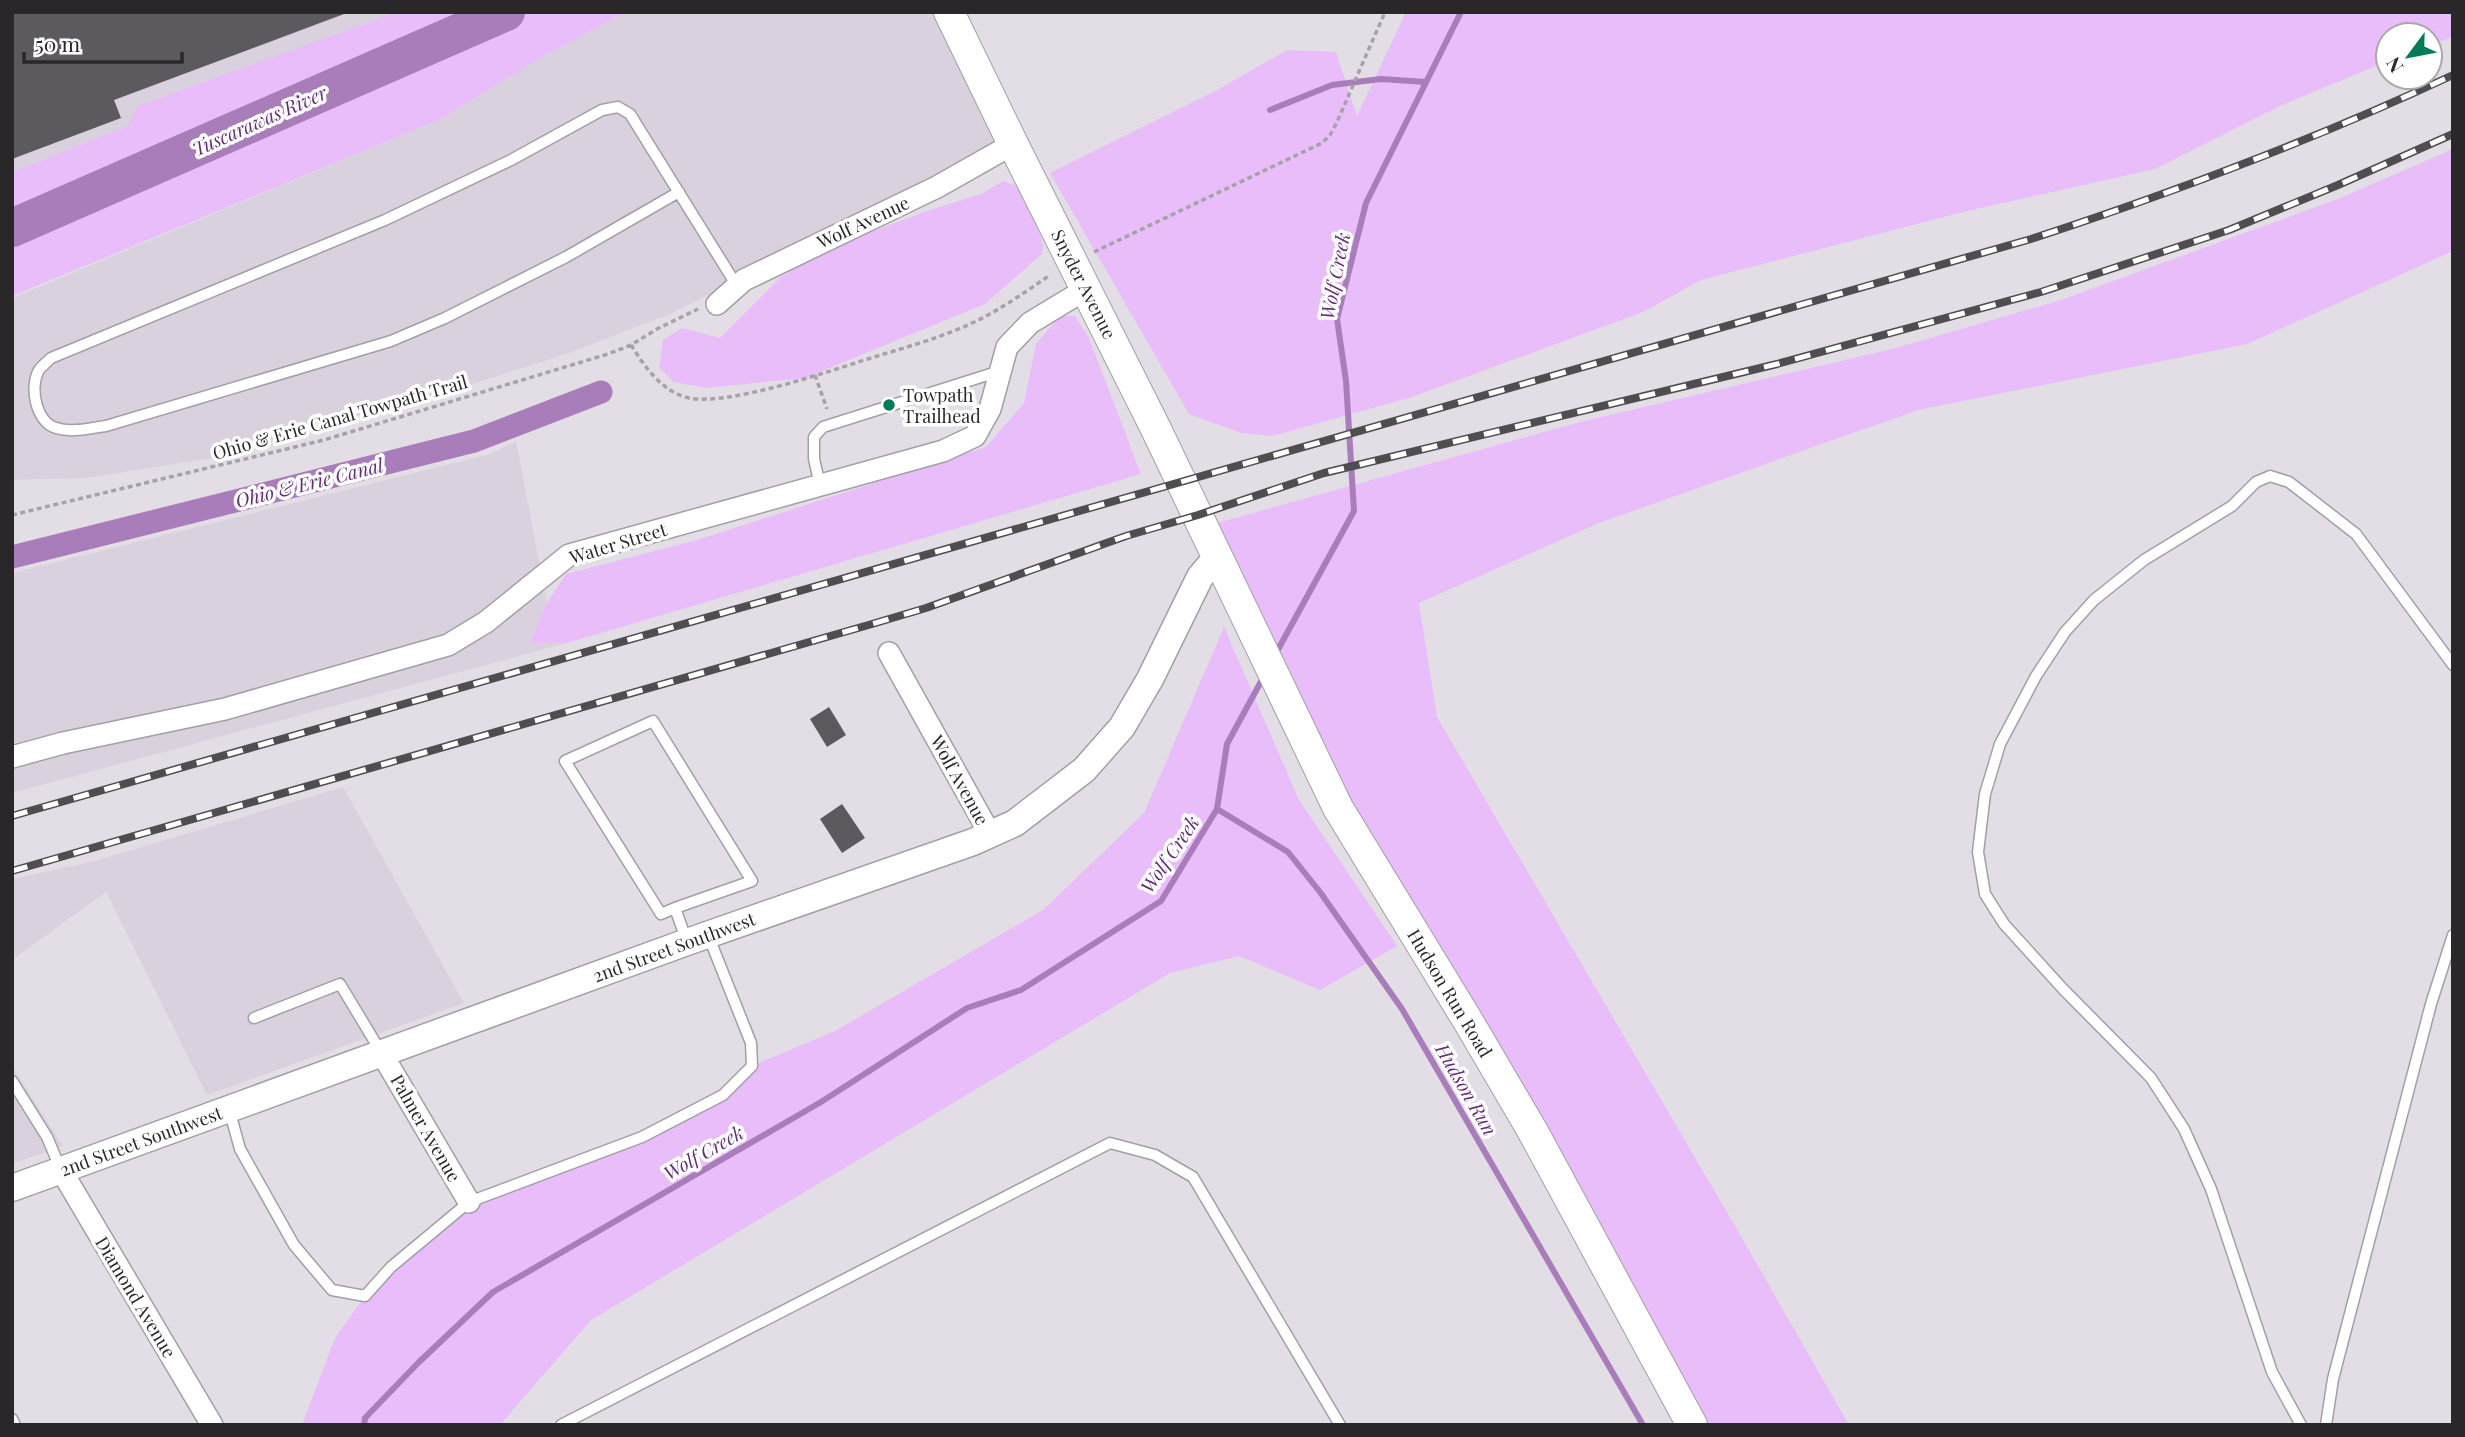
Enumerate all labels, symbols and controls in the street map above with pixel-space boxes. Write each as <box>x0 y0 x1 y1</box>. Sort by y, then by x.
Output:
scale bar <box>24 21 182 65</box>
north arrow <box>2374 21 2444 91</box>
text: 50 m <box>35 29 81 57</box>
text: N <box>2379 53 2408 78</box>
water label: Tuscarawas River <box>188 78 331 161</box>
street label: Wolf Avenue <box>812 190 913 254</box>
street label: Snyder Avenue <box>1046 225 1122 343</box>
water label: Wolf Creek <box>1313 230 1355 322</box>
street label: Ohio & Erie Canal Towpath Trail <box>210 369 470 465</box>
place label: Towpath Trailhead <box>903 383 981 428</box>
marker: Towpath Trailhead <box>881 397 897 413</box>
water label: Ohio & Erie Canal <box>232 451 386 513</box>
street label: Water Street <box>566 517 670 569</box>
street label: Wolf Avenue <box>925 730 995 829</box>
water label: Wolf Creek <box>1134 810 1205 898</box>
street label: 2nd Street Southwest <box>590 906 759 987</box>
street label: Hudson Run Road <box>1402 924 1498 1062</box>
water label: Hudson Run <box>1430 1037 1504 1140</box>
street label: Palmer Avenue <box>385 1070 467 1186</box>
street label: 2nd Street Southwest <box>57 1100 226 1181</box>
water label: Wolf Creek <box>658 1119 748 1185</box>
street label: Diamond Avenue <box>90 1232 182 1362</box>

